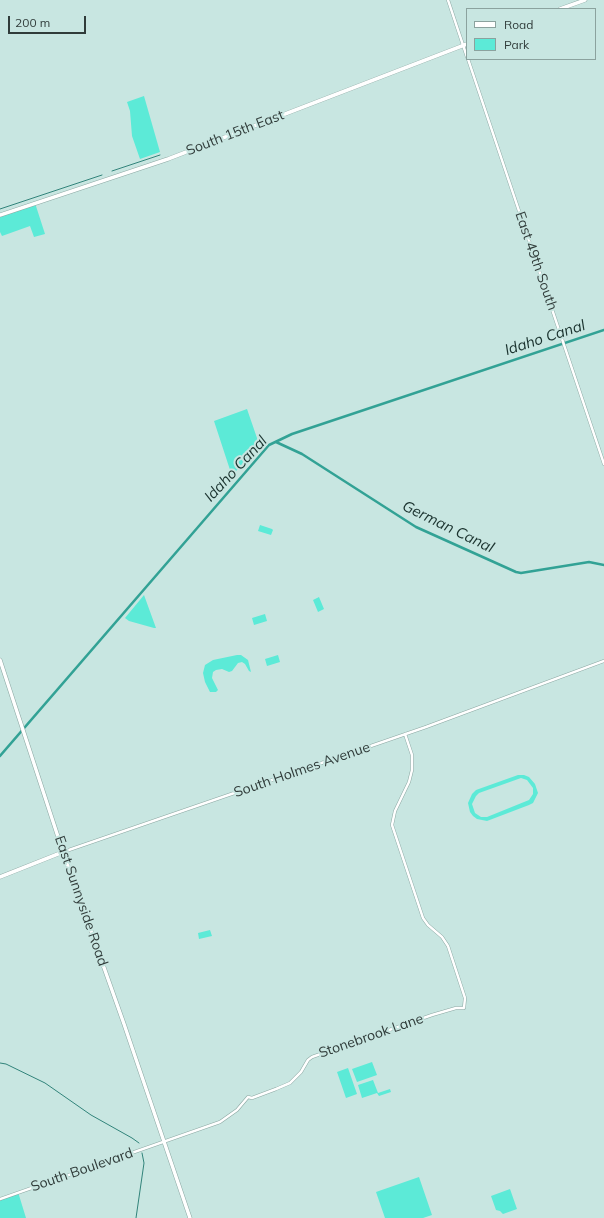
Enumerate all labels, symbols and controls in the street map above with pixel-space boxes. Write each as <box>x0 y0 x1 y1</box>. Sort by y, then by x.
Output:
scale bar <box>10 8 88 34</box>
legend <box>466 8 596 60</box>
text: 200 m <box>15 15 50 30</box>
text: Road <box>504 17 533 32</box>
text: Park <box>504 37 529 52</box>
street label: South 15th East <box>184 107 286 159</box>
street label: East 49th South <box>511 209 561 313</box>
water label: Idaho Canal <box>502 317 588 359</box>
water label: Idaho Canal <box>201 432 271 506</box>
water label: German Canal <box>399 497 497 557</box>
street label: South Holmes Avenue <box>232 739 372 801</box>
street label: East Sunnyside Road <box>51 834 111 968</box>
street label: Stonebrook Lane <box>317 1010 425 1062</box>
street label: South Boulevard <box>29 1145 135 1195</box>

